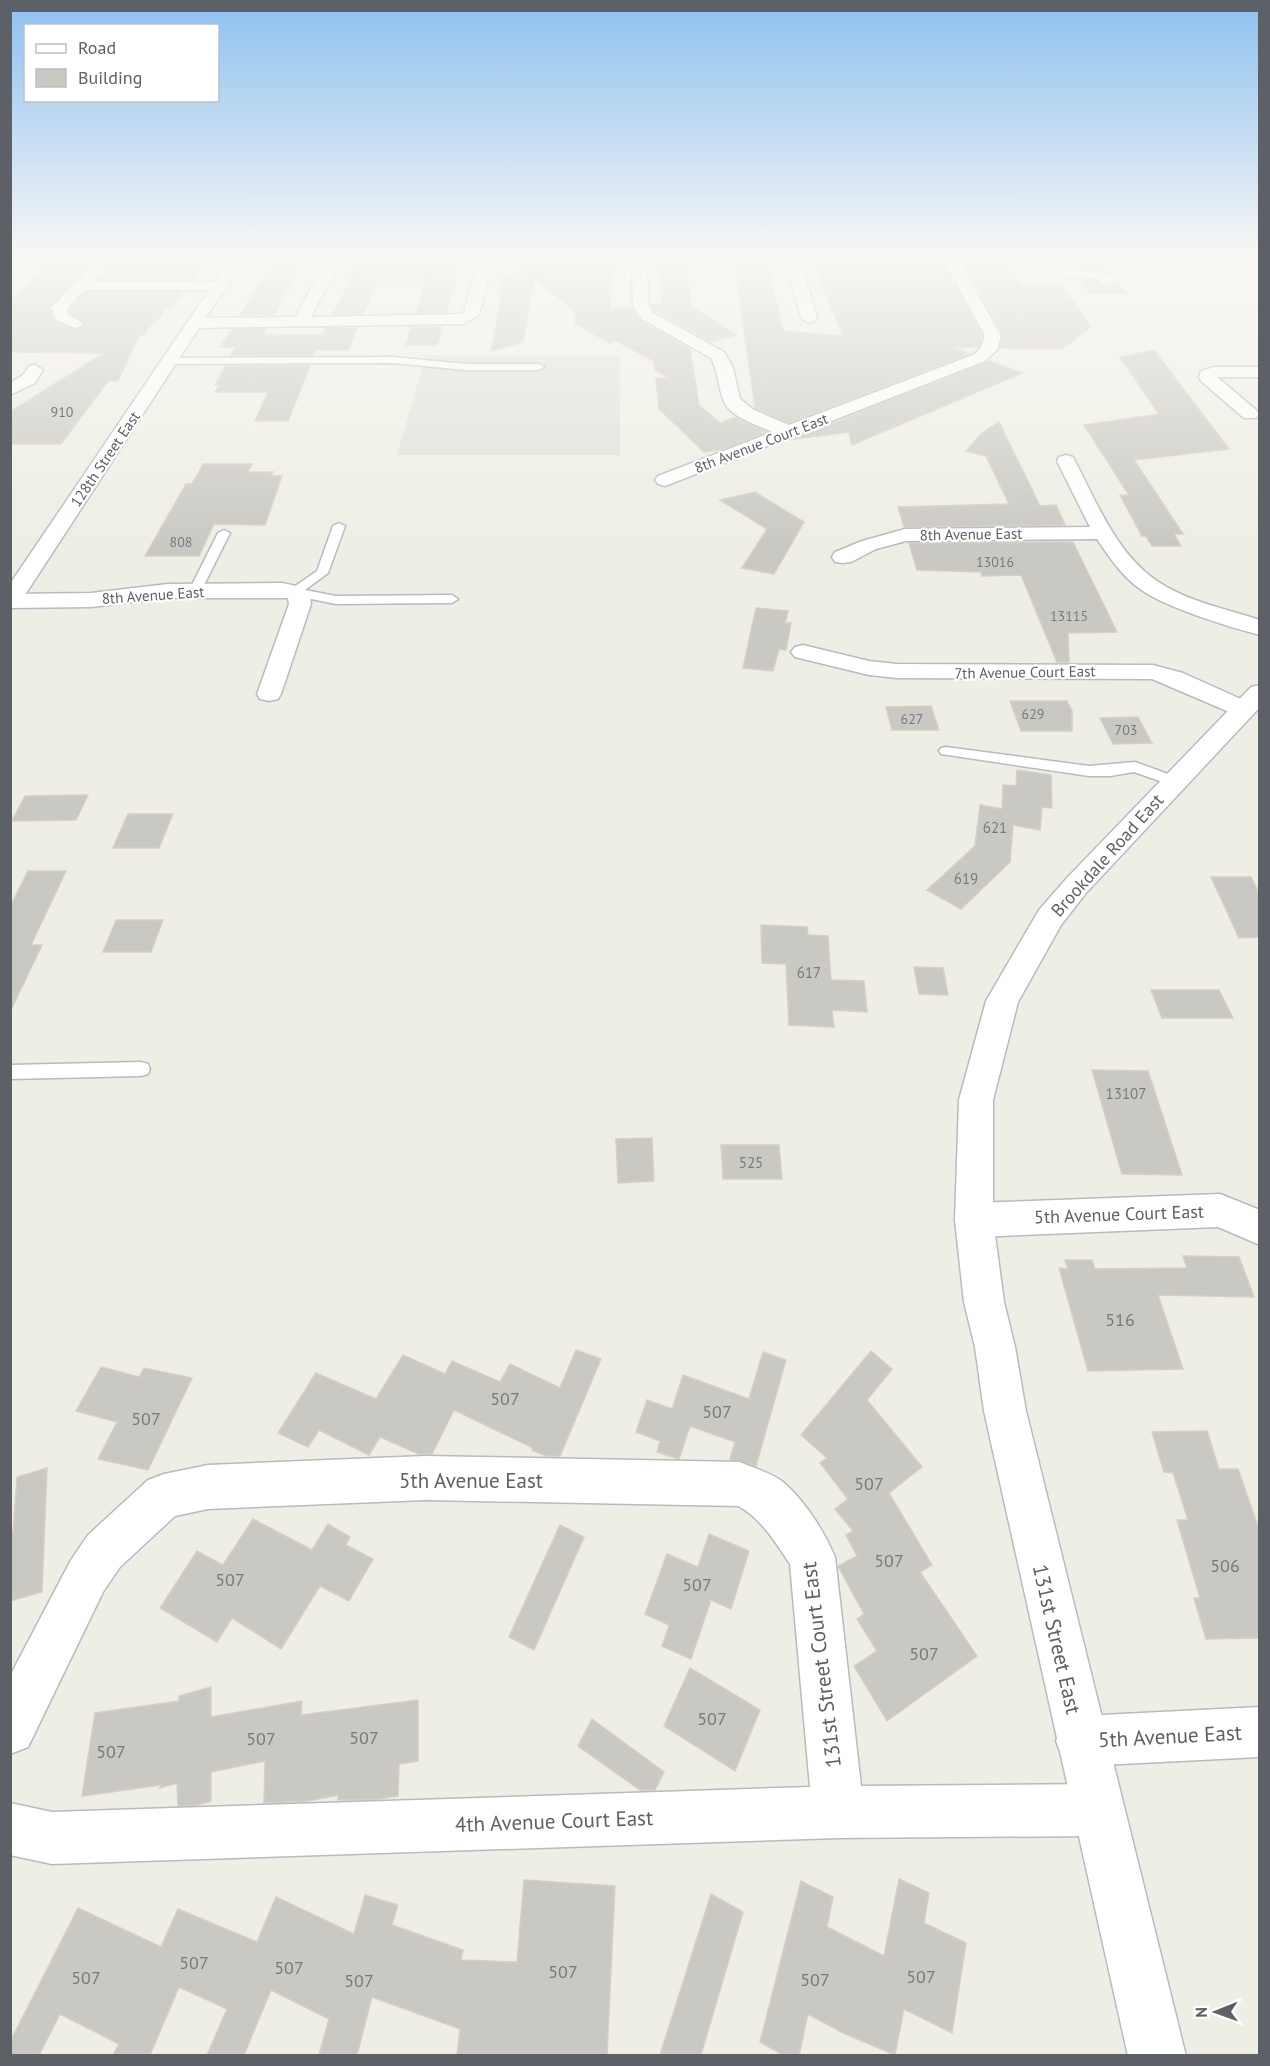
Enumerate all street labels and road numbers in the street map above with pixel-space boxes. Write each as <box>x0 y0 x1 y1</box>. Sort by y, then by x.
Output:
street label: 128th Street East <box>66 408 144 510</box>
street label: 8th Avenue Court East <box>692 409 830 477</box>
street label: 8th Avenue East <box>919 524 1023 544</box>
street label: 8th Avenue East <box>101 582 205 608</box>
street label: 7th Avenue Court East <box>954 661 1096 683</box>
street label: Brookdale Road East <box>1046 789 1168 921</box>
street label: 5th Avenue Court East <box>1034 1200 1204 1228</box>
street label: 5th Avenue East <box>399 1467 543 1494</box>
street label: 131st Street Court East <box>795 1561 847 1769</box>
street label: 131st Street East <box>1027 1562 1087 1716</box>
street label: 5th Avenue East <box>1097 1719 1243 1753</box>
street label: 4th Avenue Court East <box>455 1804 653 1838</box>

